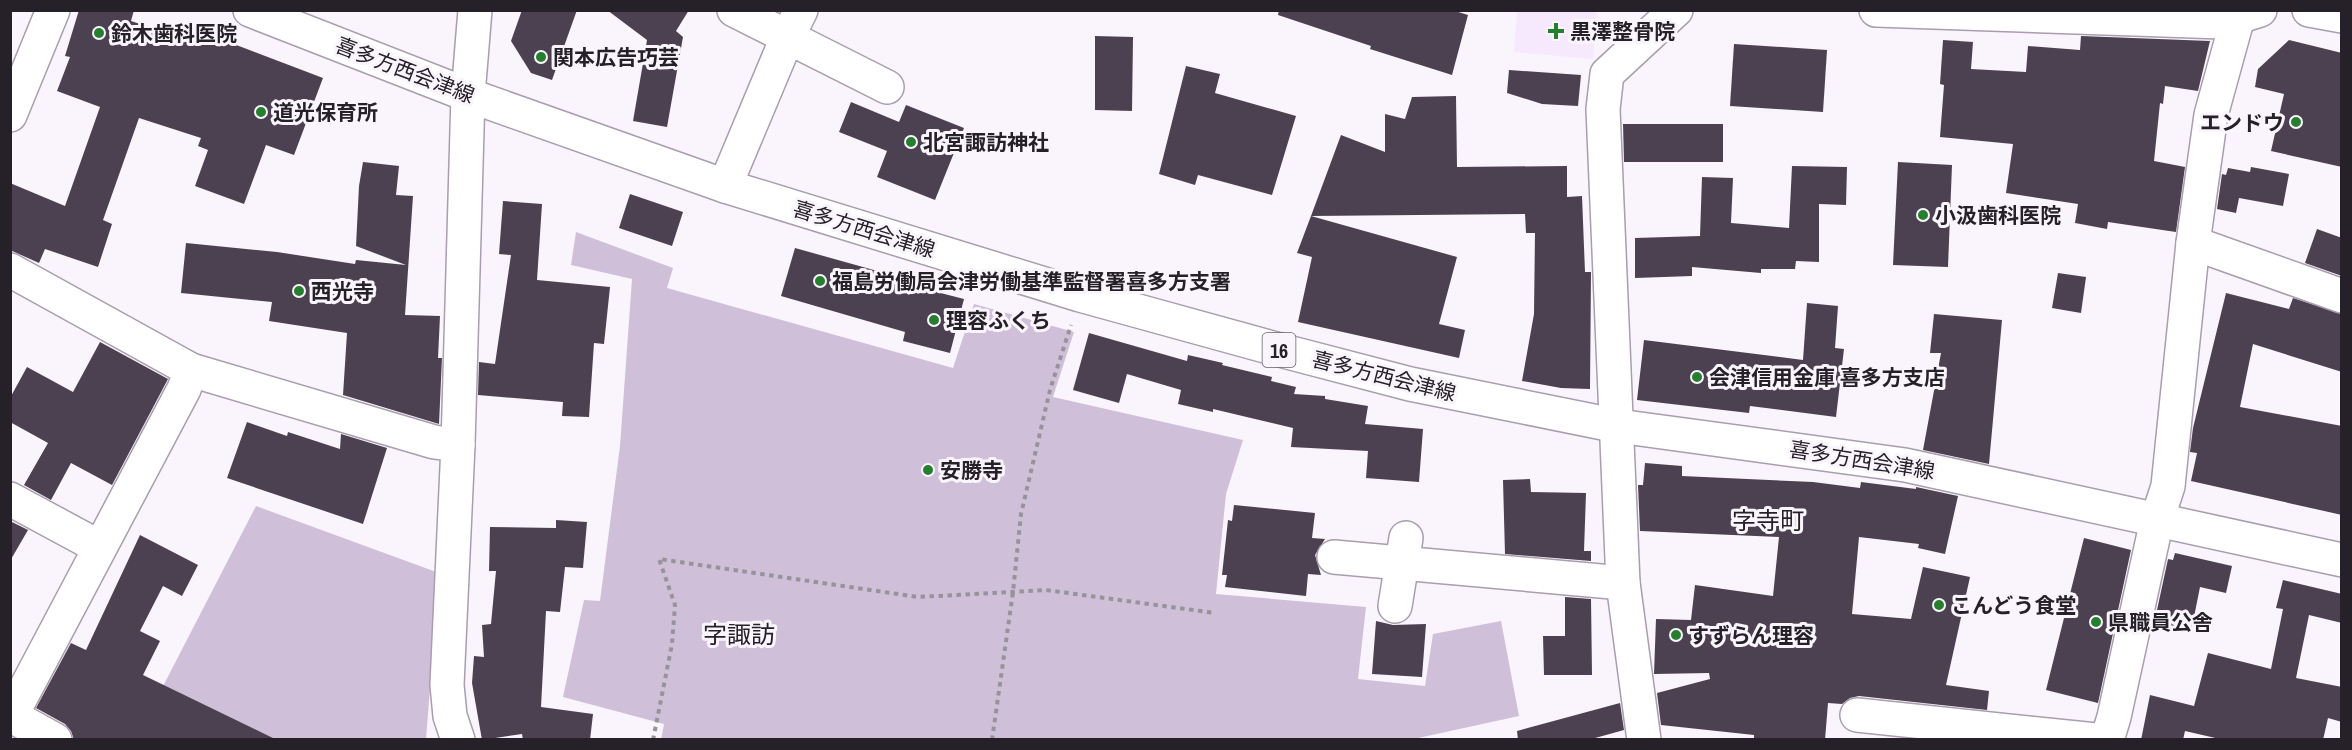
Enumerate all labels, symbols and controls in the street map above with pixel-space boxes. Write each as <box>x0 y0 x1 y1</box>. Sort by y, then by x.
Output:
place label: 黒澤整骨院 <box>1570 17 1675 46</box>
place label: 鈴木歯科医院 <box>111 19 237 48</box>
marker: 黒澤整骨院 <box>1547 22 1565 40</box>
marker: 鈴木歯科医院 <box>92 26 106 40</box>
street label: 喜多方西会津線 <box>331 30 479 110</box>
place label: 関本広告巧芸 <box>553 43 679 72</box>
marker: 関本広告巧芸 <box>534 50 548 64</box>
place label: 道光保育所 <box>273 98 378 127</box>
marker: 道光保育所 <box>254 105 268 119</box>
place label: エンドウ <box>2200 108 2284 137</box>
marker: エンドウ <box>2289 115 2303 129</box>
place label: 北宮諏訪神社 <box>923 128 1049 157</box>
marker: 北宮諏訪神社 <box>904 135 918 149</box>
street label: 喜多方西会津線 <box>789 194 939 264</box>
place label: 小汲歯科医院 <box>1935 201 2061 230</box>
marker: 小汲歯科医院 <box>1916 208 1930 222</box>
place label: 福島労働局会津労働基準監督署喜多方支署 <box>832 267 1231 296</box>
marker: 福島労働局会津労働基準監督署喜多方支署 <box>813 274 827 288</box>
place label: 西光寺 <box>311 277 374 306</box>
marker: 西光寺 <box>292 284 306 298</box>
place label: 理容ふくち <box>946 306 1051 335</box>
marker: 理容ふくち <box>927 313 941 327</box>
road number: 16 <box>1262 333 1296 367</box>
street label: 喜多方西会津線 <box>1309 344 1459 408</box>
place label: 会津信用金庫 喜多方支店 <box>1709 363 1945 392</box>
marker: 会津信用金庫 喜多方支店 <box>1690 370 1704 384</box>
street label: 喜多方西会津線 <box>1787 434 1937 486</box>
place label: 安勝寺 <box>940 456 1003 485</box>
marker: 安勝寺 <box>921 463 935 477</box>
district label: 字寺町 <box>1732 504 1804 536</box>
place label: こんどう食堂 <box>1951 591 2076 620</box>
marker: こんどう食堂 <box>1932 598 1946 612</box>
place label: 県職員公舎 <box>2108 608 2213 637</box>
marker: 県職員公舎 <box>2089 615 2103 629</box>
district label: 字諏訪 <box>703 618 775 650</box>
place label: すずらん理容 <box>1688 621 1814 650</box>
marker: すずらん理容 <box>1669 628 1683 642</box>

